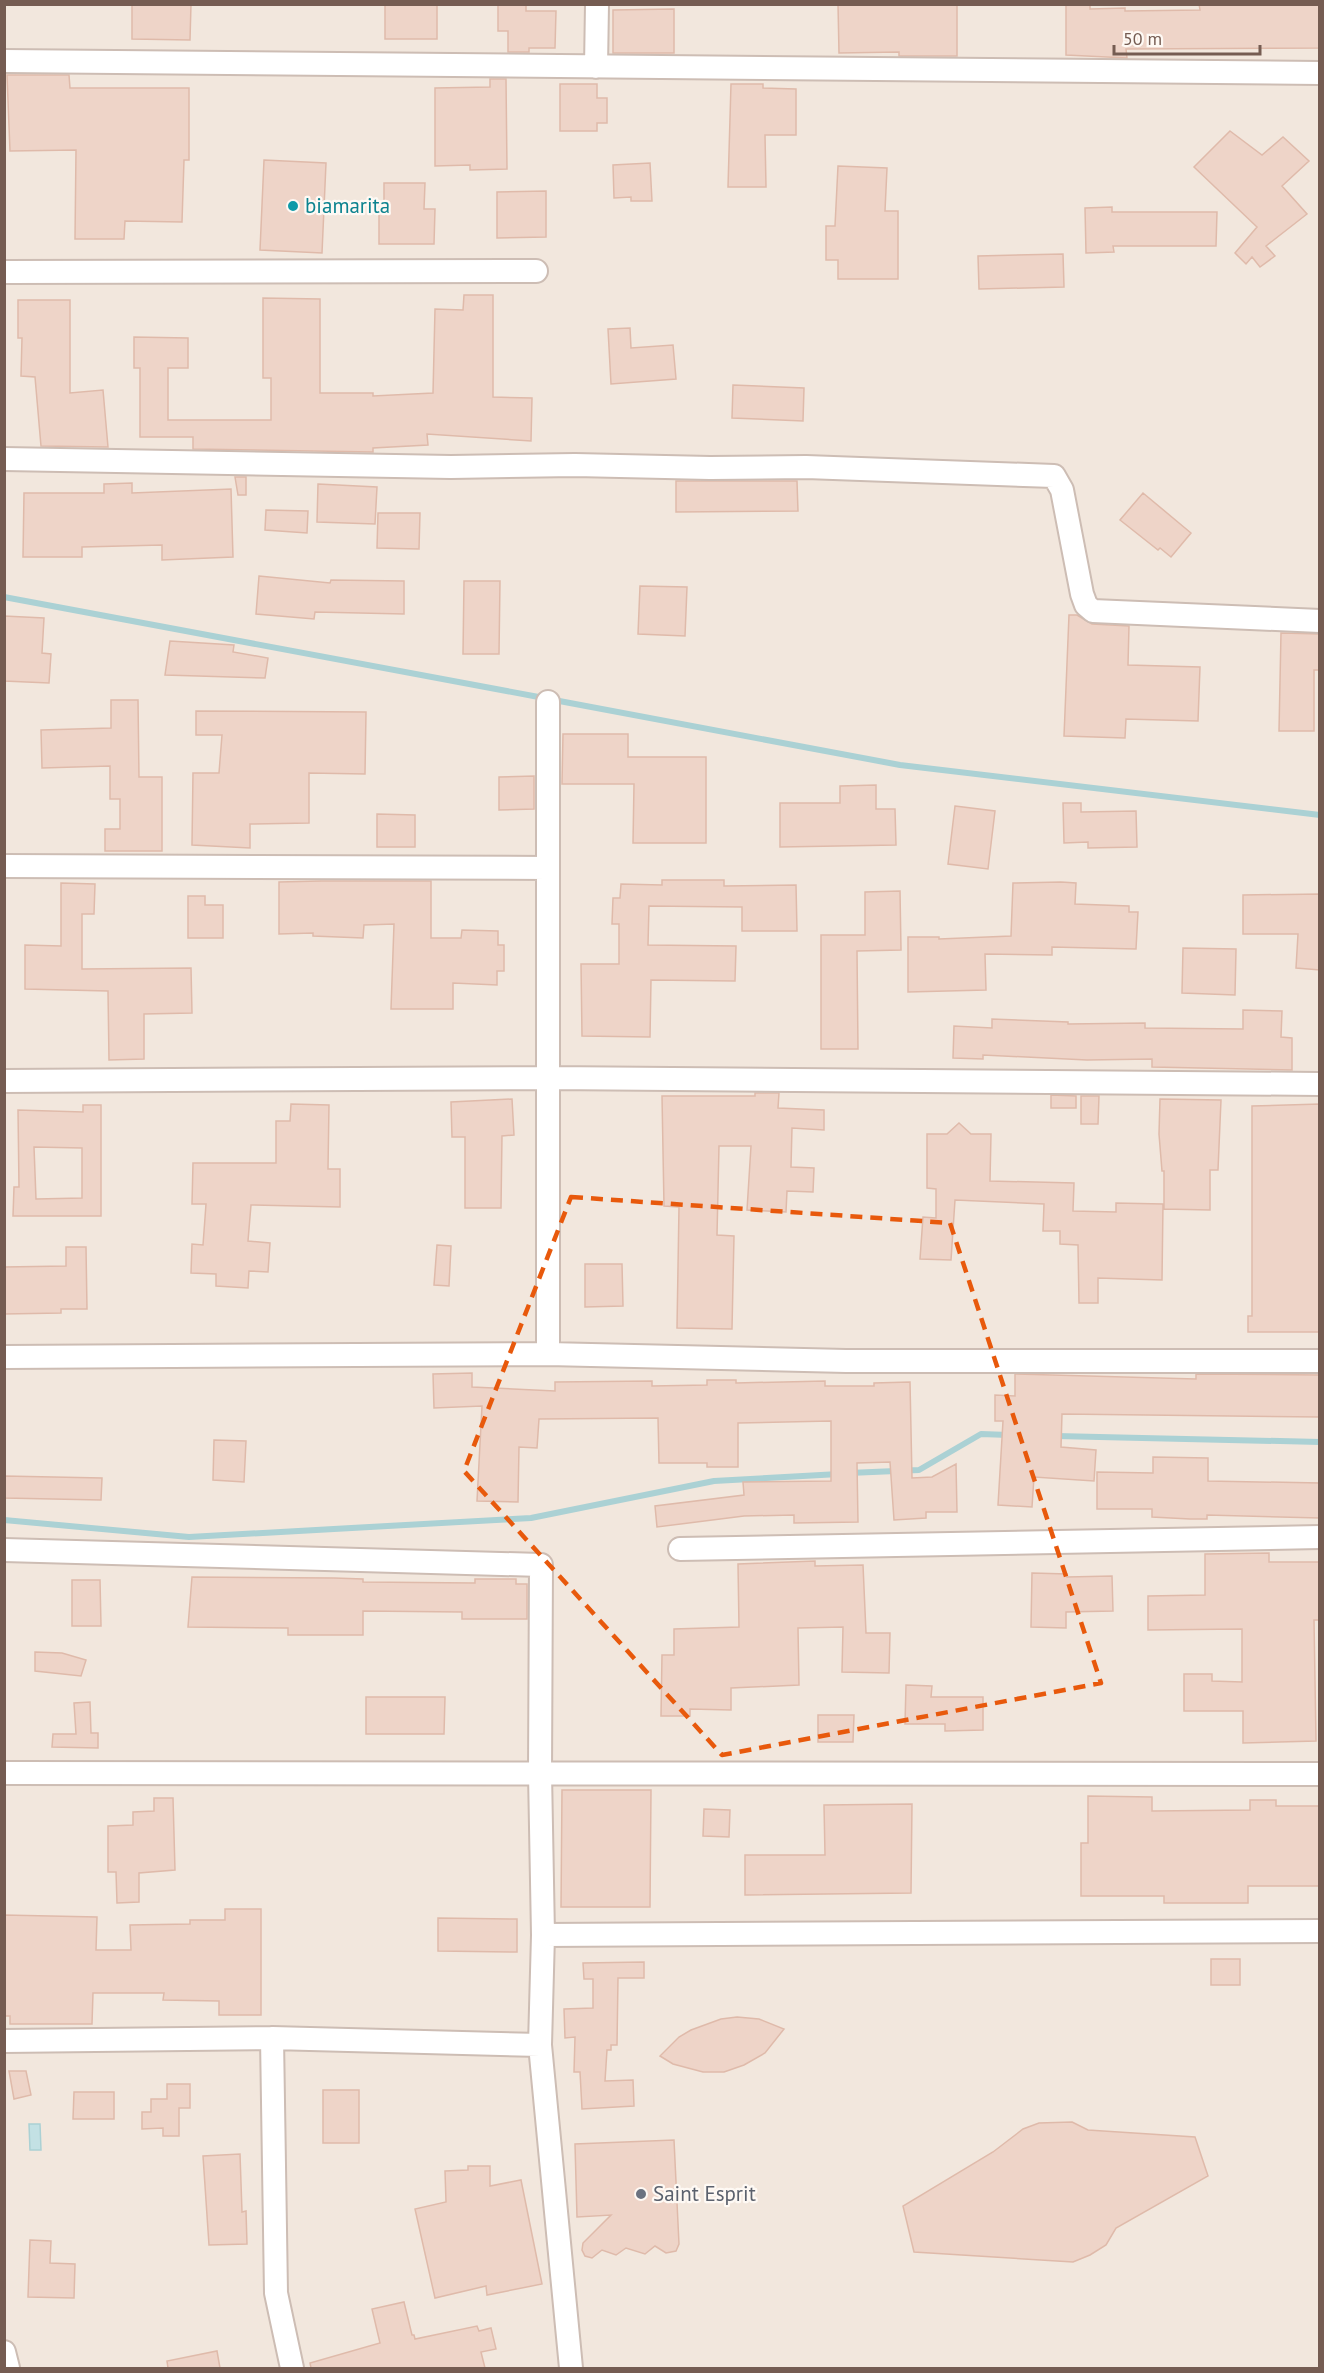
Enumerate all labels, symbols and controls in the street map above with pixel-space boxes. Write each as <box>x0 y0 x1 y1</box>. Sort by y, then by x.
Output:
scale bar <box>1114 18 1260 56</box>
text: 50 m <box>1123 27 1162 50</box>
place label: biamarita <box>305 192 390 219</box>
marker: biamarita <box>286 199 300 213</box>
place label: Saint Esprit <box>653 2180 756 2207</box>
marker: Saint Esprit <box>634 2187 648 2201</box>

